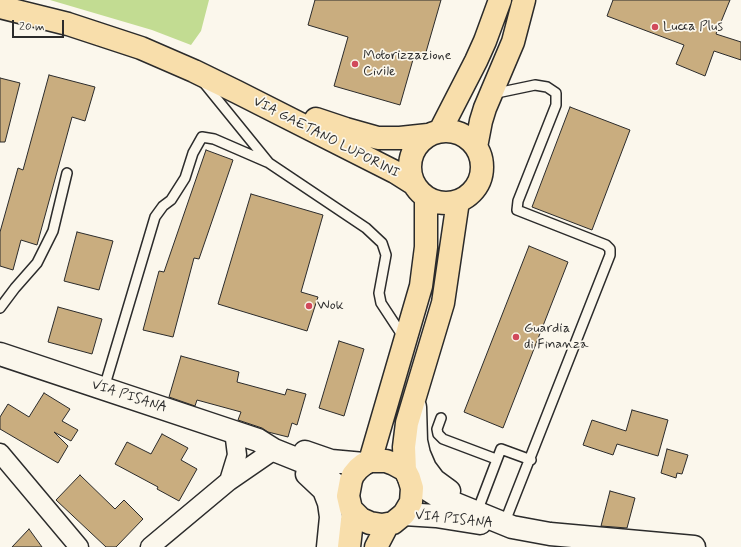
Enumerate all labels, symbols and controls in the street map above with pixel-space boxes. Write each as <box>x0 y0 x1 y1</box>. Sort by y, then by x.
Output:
scale bar <box>14 12 66 38</box>
text: 20 m <box>19 19 45 35</box>
place label: Lucca Plus <box>663 19 723 35</box>
marker: Lucca Plus <box>650 22 660 32</box>
place label: Motorizzazione Civile <box>363 48 451 80</box>
marker: Motorizzazione Civile <box>350 59 360 69</box>
street label: VIA GAETANO LUPORINI <box>250 94 402 182</box>
place label: Wok <box>317 298 344 314</box>
marker: Wok <box>304 301 314 311</box>
place label: Guardia di Finanza <box>524 321 588 354</box>
marker: Guardia di Finanza <box>511 332 521 342</box>
street label: VIA PISANA <box>89 377 169 417</box>
street label: VIA PISANA <box>414 508 494 532</box>

